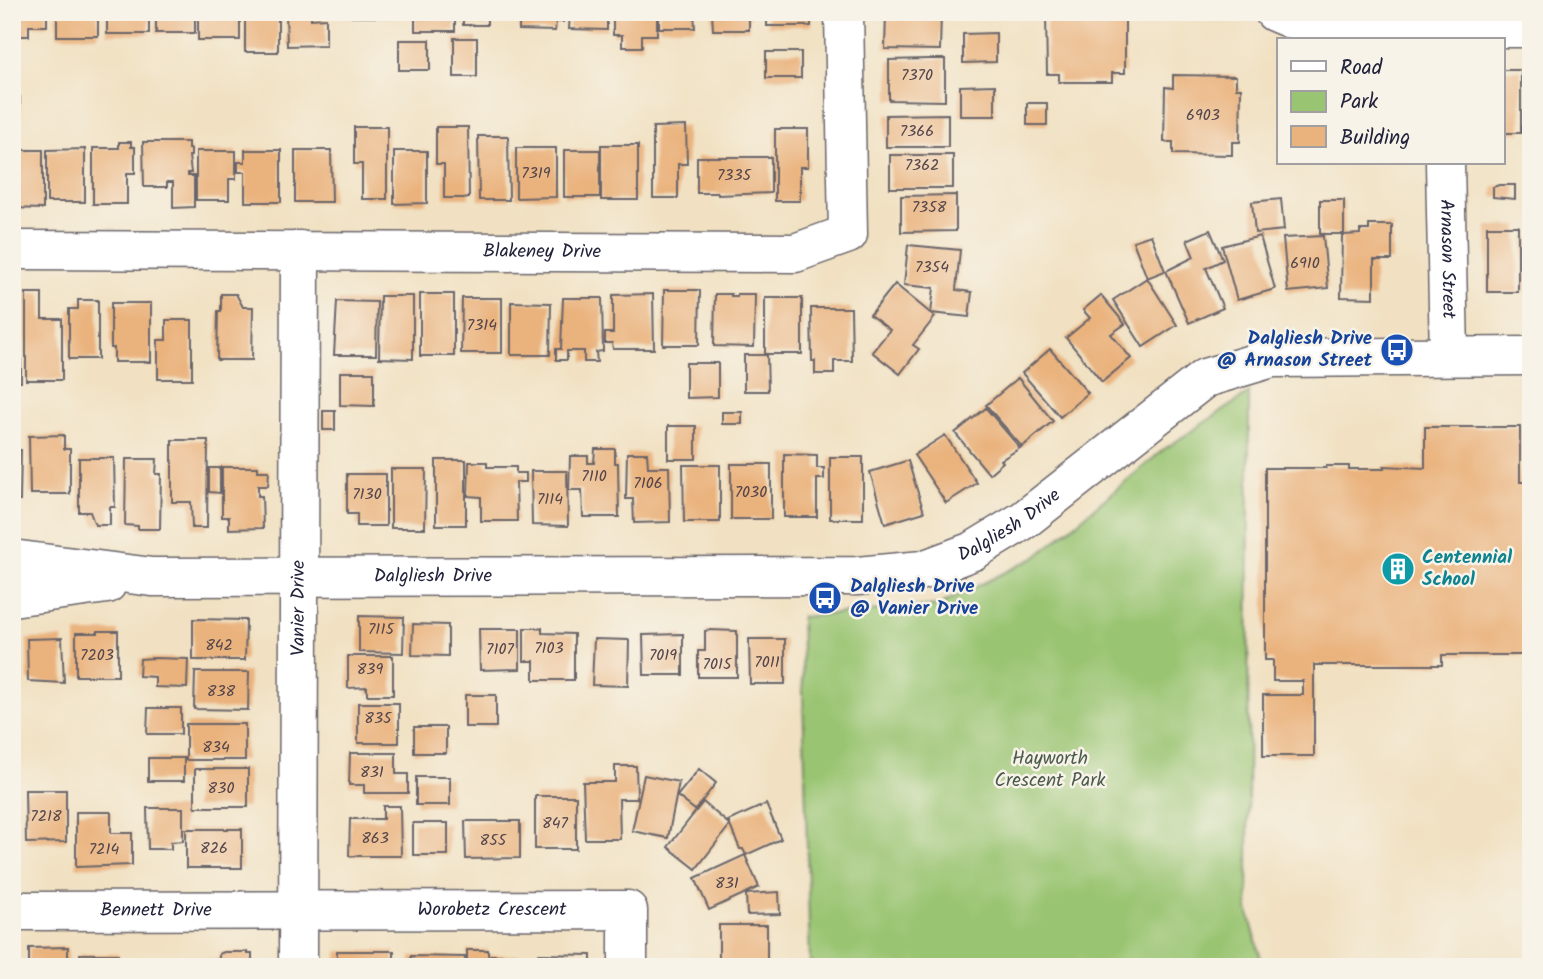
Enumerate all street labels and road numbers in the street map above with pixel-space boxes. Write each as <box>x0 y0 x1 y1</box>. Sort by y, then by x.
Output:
street label: Arnason Street <box>1431 199 1463 320</box>
street label: Blakeney Drive <box>483 237 602 267</box>
street label: Dalgliesh Drive <box>954 481 1068 570</box>
street label: Vanier Drive <box>284 560 314 656</box>
street label: Dalgliesh Drive <box>374 562 492 592</box>
street label: Worobetz Crescent <box>417 895 567 925</box>
street label: Bennett Drive <box>100 896 212 926</box>

